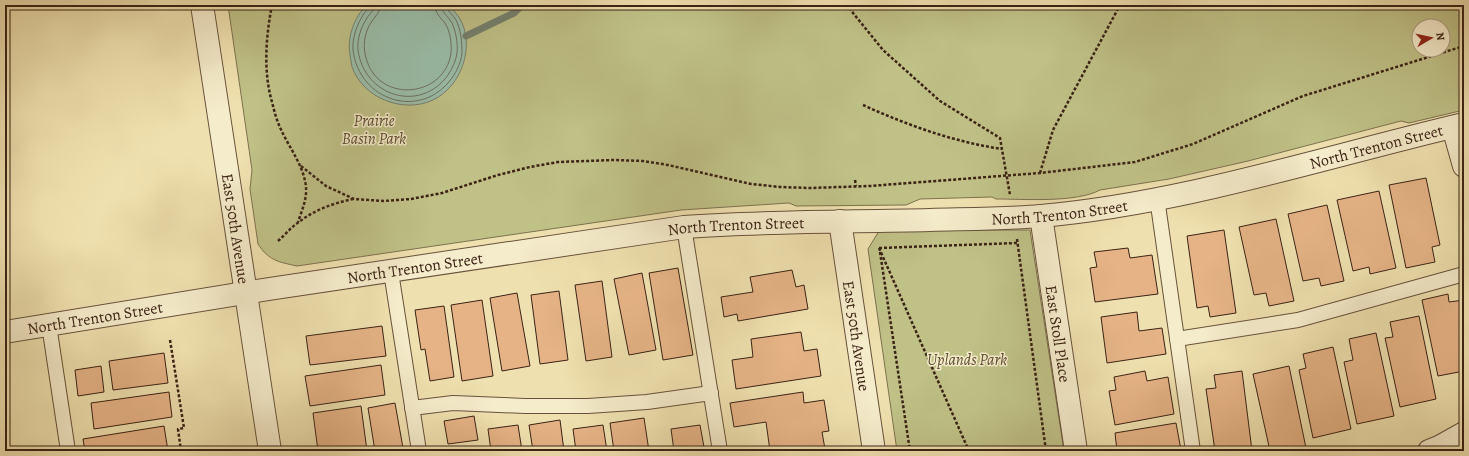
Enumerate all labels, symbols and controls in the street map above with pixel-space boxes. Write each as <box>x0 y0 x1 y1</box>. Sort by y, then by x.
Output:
north arrow <box>1411 18 1451 58</box>
text: N <box>1432 31 1448 42</box>
park label: Prairie Basin Park <box>342 110 406 150</box>
street label: North Trenton Street <box>1307 119 1445 175</box>
street label: East 50th Avenue <box>216 172 254 285</box>
street label: North Trenton Street <box>991 195 1129 231</box>
street label: North Trenton Street <box>666 212 805 241</box>
street label: North Trenton Street <box>346 247 484 289</box>
street label: East 50th Avenue <box>837 279 875 393</box>
street label: East Stoll Place <box>1039 284 1076 384</box>
street label: North Trenton Street <box>26 296 164 340</box>
park label: Uplands Park <box>927 349 1007 371</box>

